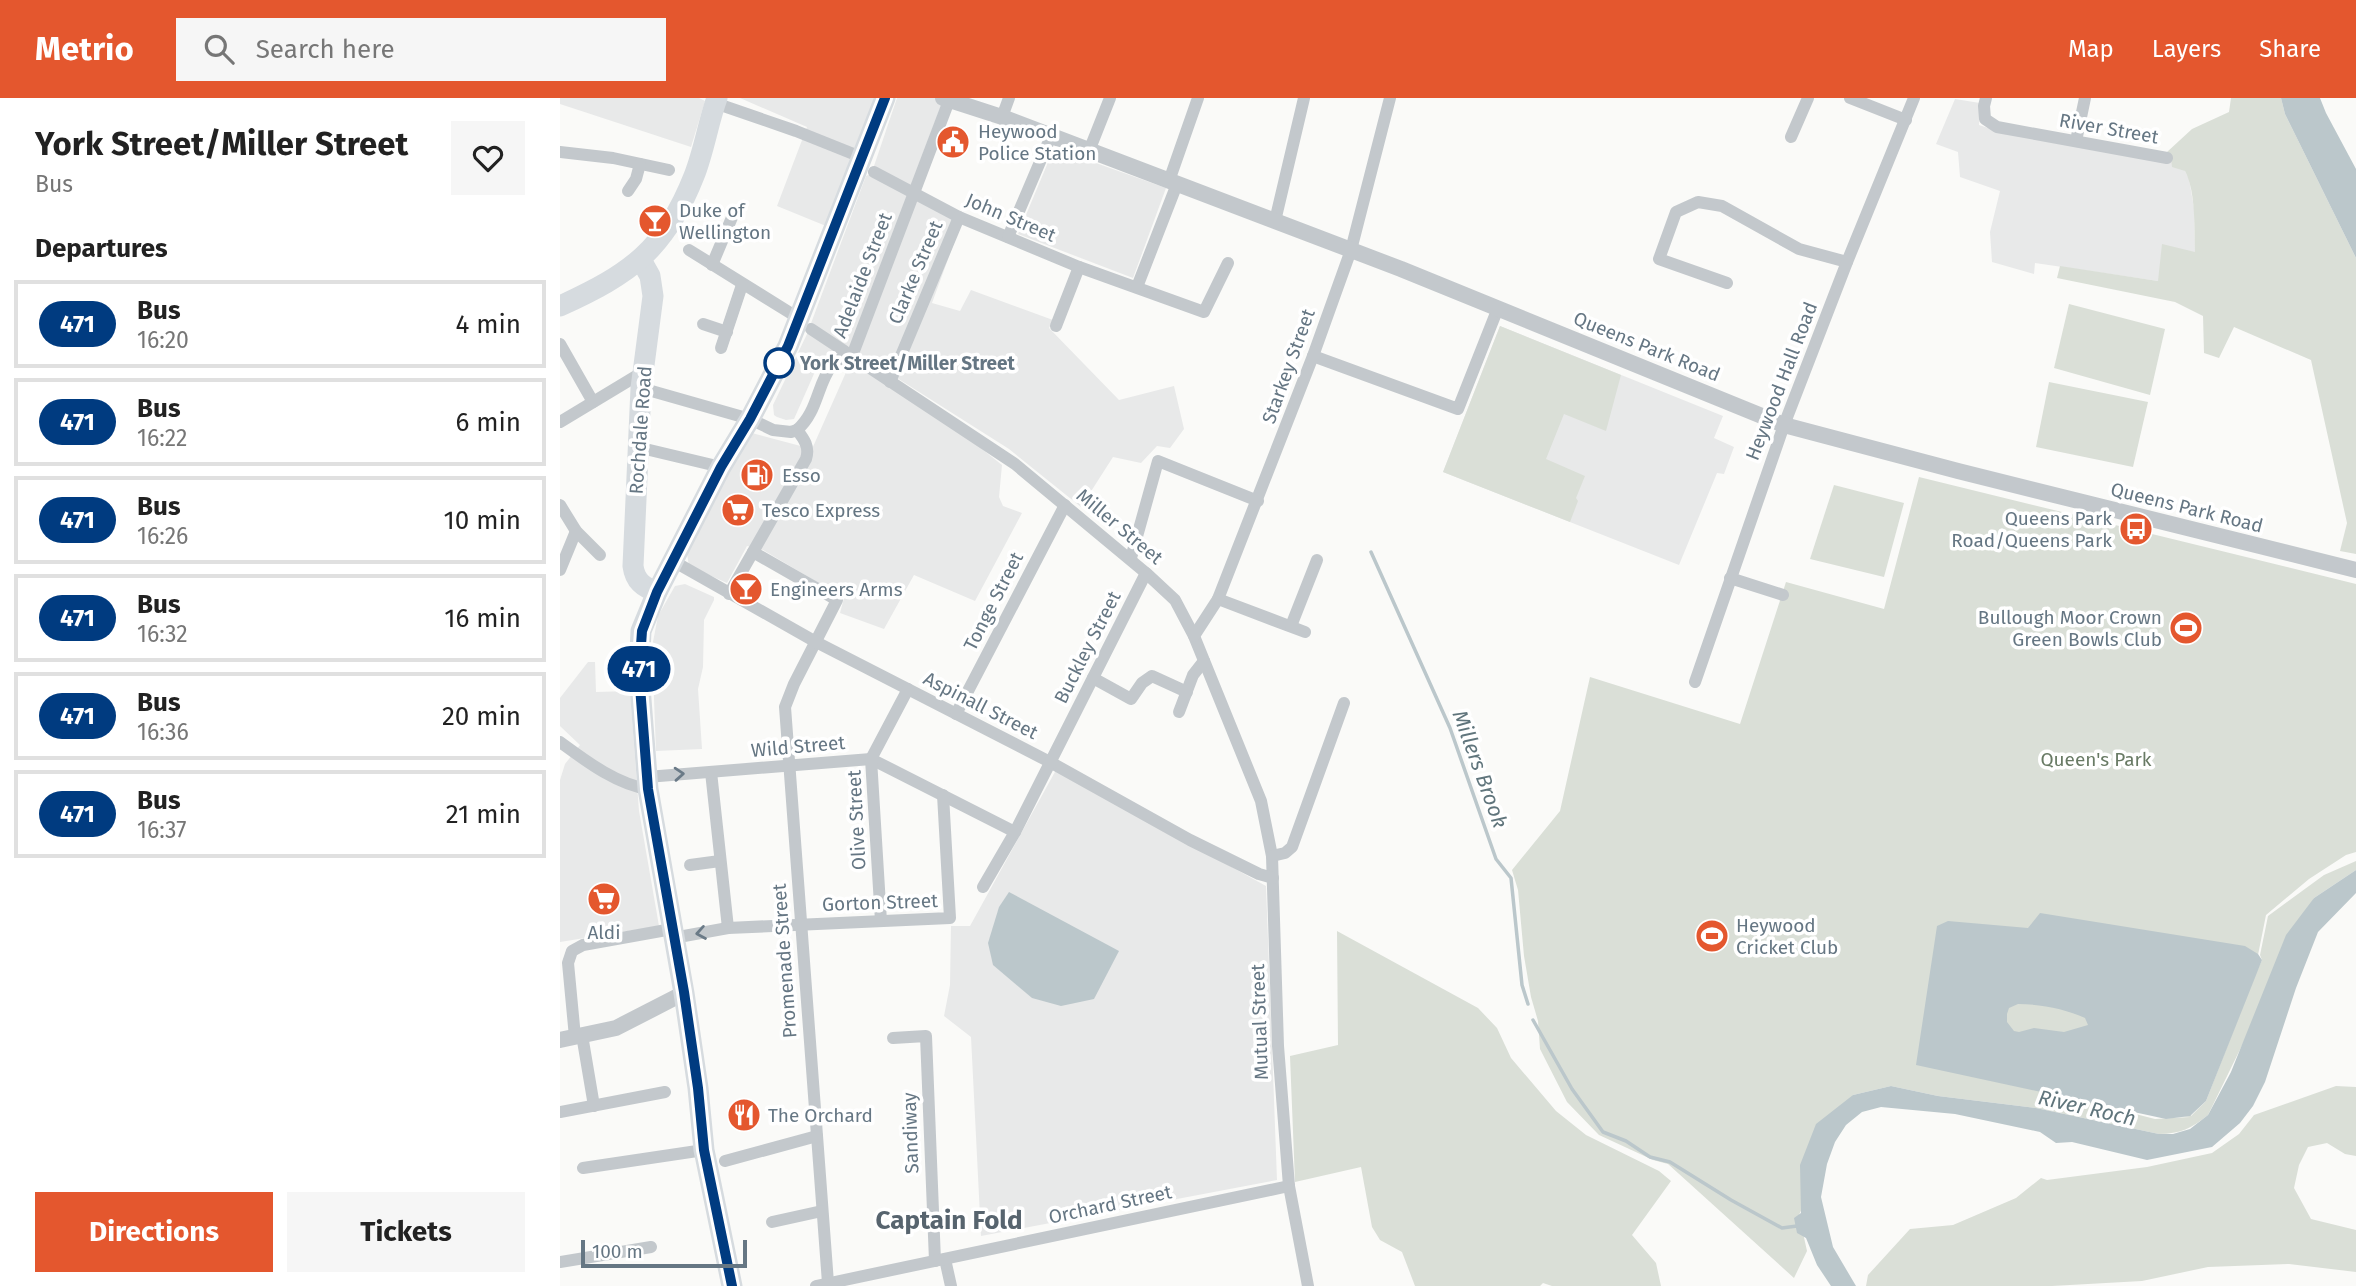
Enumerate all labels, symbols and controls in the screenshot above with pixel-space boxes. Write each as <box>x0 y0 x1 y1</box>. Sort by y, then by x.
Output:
search box <box>176 18 666 81</box>
text: Metrio <box>35 29 134 69</box>
icon: search <box>200 30 238 68</box>
text: Search here <box>256 34 395 65</box>
text: Map <box>2068 35 2114 63</box>
text: Layers <box>2152 35 2221 63</box>
text: Share <box>2259 35 2321 63</box>
street label: River Street <box>2057 108 2160 149</box>
place label: Heywood Police Station <box>978 120 1096 165</box>
button: heart <box>451 121 525 195</box>
public building icon: Heywood Police Station <box>934 123 972 161</box>
text: York Street/Miller Street <box>35 124 408 164</box>
text: Bus <box>35 170 73 198</box>
street label: John Street <box>962 188 1059 247</box>
place label: Duke of Wellington <box>679 199 771 244</box>
bar icon: Duke of Wellington <box>636 202 674 240</box>
street label: Adelaide Street <box>828 209 897 341</box>
street label: Clarke Street <box>883 217 948 327</box>
text: Departures <box>35 233 168 264</box>
text: Bus <box>137 295 180 326</box>
street label: Heywood Hall Road <box>1741 299 1822 464</box>
street label: Starkey Street <box>1257 305 1320 427</box>
street label: Queens Park Road <box>1570 307 1724 386</box>
text: 4 min <box>455 309 521 340</box>
text: 471 <box>60 310 95 338</box>
text: 16:20 <box>137 326 189 354</box>
marker: York Street/Miller Street <box>764 348 794 378</box>
place label: York Street/Miller Street <box>799 352 1015 375</box>
street label: Rochdale Road <box>625 365 656 495</box>
text: Bus <box>137 393 180 424</box>
text: 6 min <box>455 407 521 438</box>
text: 471 <box>60 408 95 436</box>
text: 16:22 <box>137 424 188 452</box>
fuel station icon: Esso <box>738 456 776 494</box>
place label: Esso <box>782 464 821 487</box>
street label: Queens Park Road <box>2108 477 2265 538</box>
street label: Miller Street <box>1072 484 1168 569</box>
text: Bus <box>137 491 180 522</box>
supermarket icon: Tesco Express <box>719 491 757 529</box>
place label: Tesco Express <box>762 499 880 522</box>
text: 10 min <box>443 505 521 536</box>
text: 471 <box>60 506 95 534</box>
place label: Queens Park Road/Queens Park <box>1951 507 2112 552</box>
bus stop icon: Queens Park Road/Queens Park <box>2117 510 2155 548</box>
text: 16:26 <box>137 522 188 550</box>
street label: Tonge Street <box>959 548 1028 654</box>
bar icon: Engineers Arms <box>727 570 765 608</box>
place label: Engineers Arms <box>770 578 903 601</box>
street label: Buckley Street <box>1049 587 1126 707</box>
text: Bus <box>137 589 180 620</box>
text: 16 min <box>444 603 521 634</box>
text: 471 <box>60 604 95 632</box>
place label: Bullough Moor Crown Green Bowls Club <box>1978 606 2162 651</box>
sports icon: Bullough Moor Crown Green Bowls Club <box>2167 609 2205 647</box>
text: 16:32 <box>137 620 188 648</box>
line badge: 471 <box>599 646 679 692</box>
text: 471 <box>622 655 656 683</box>
street label: Aspinall Street <box>920 667 1042 744</box>
text: Bus <box>137 687 180 718</box>
text: 20 min <box>442 701 521 732</box>
text: 471 <box>60 702 95 730</box>
water label: Millers Brook <box>1447 707 1513 831</box>
text: 16:36 <box>137 718 189 746</box>
street label: Wild Street <box>750 731 846 762</box>
park label: Queen's Park <box>2040 748 2152 771</box>
one-way arrow <box>674 767 685 782</box>
street label: Olive Street <box>842 769 871 871</box>
text: Bus <box>137 785 180 816</box>
text: 21 min <box>446 799 521 830</box>
text: 471 <box>60 800 95 828</box>
text: 16:37 <box>137 816 187 844</box>
supermarket icon: Aldi <box>585 880 623 918</box>
street label: Promenade Street <box>768 883 801 1039</box>
street label: Gorton Street <box>822 889 938 916</box>
place label: Heywood Cricket Club <box>1736 914 1838 959</box>
sports icon: Heywood Cricket Club <box>1693 917 1731 955</box>
place label: Aldi <box>587 921 621 944</box>
one-way arrow <box>695 925 707 940</box>
street label: Mutual Street <box>1246 963 1273 1080</box>
water label: River Roch <box>2036 1084 2138 1132</box>
street label: Sandiway <box>898 1091 923 1174</box>
restaurant icon: The Orchard <box>725 1096 763 1134</box>
place label: The Orchard <box>768 1104 873 1127</box>
street label: Orchard Street <box>1046 1180 1174 1229</box>
button: Directions <box>35 1192 273 1272</box>
button: Tickets <box>287 1192 525 1272</box>
district label: Captain Fold <box>875 1205 1023 1236</box>
scale bar <box>581 1237 747 1269</box>
text: 100 m <box>592 1240 643 1263</box>

